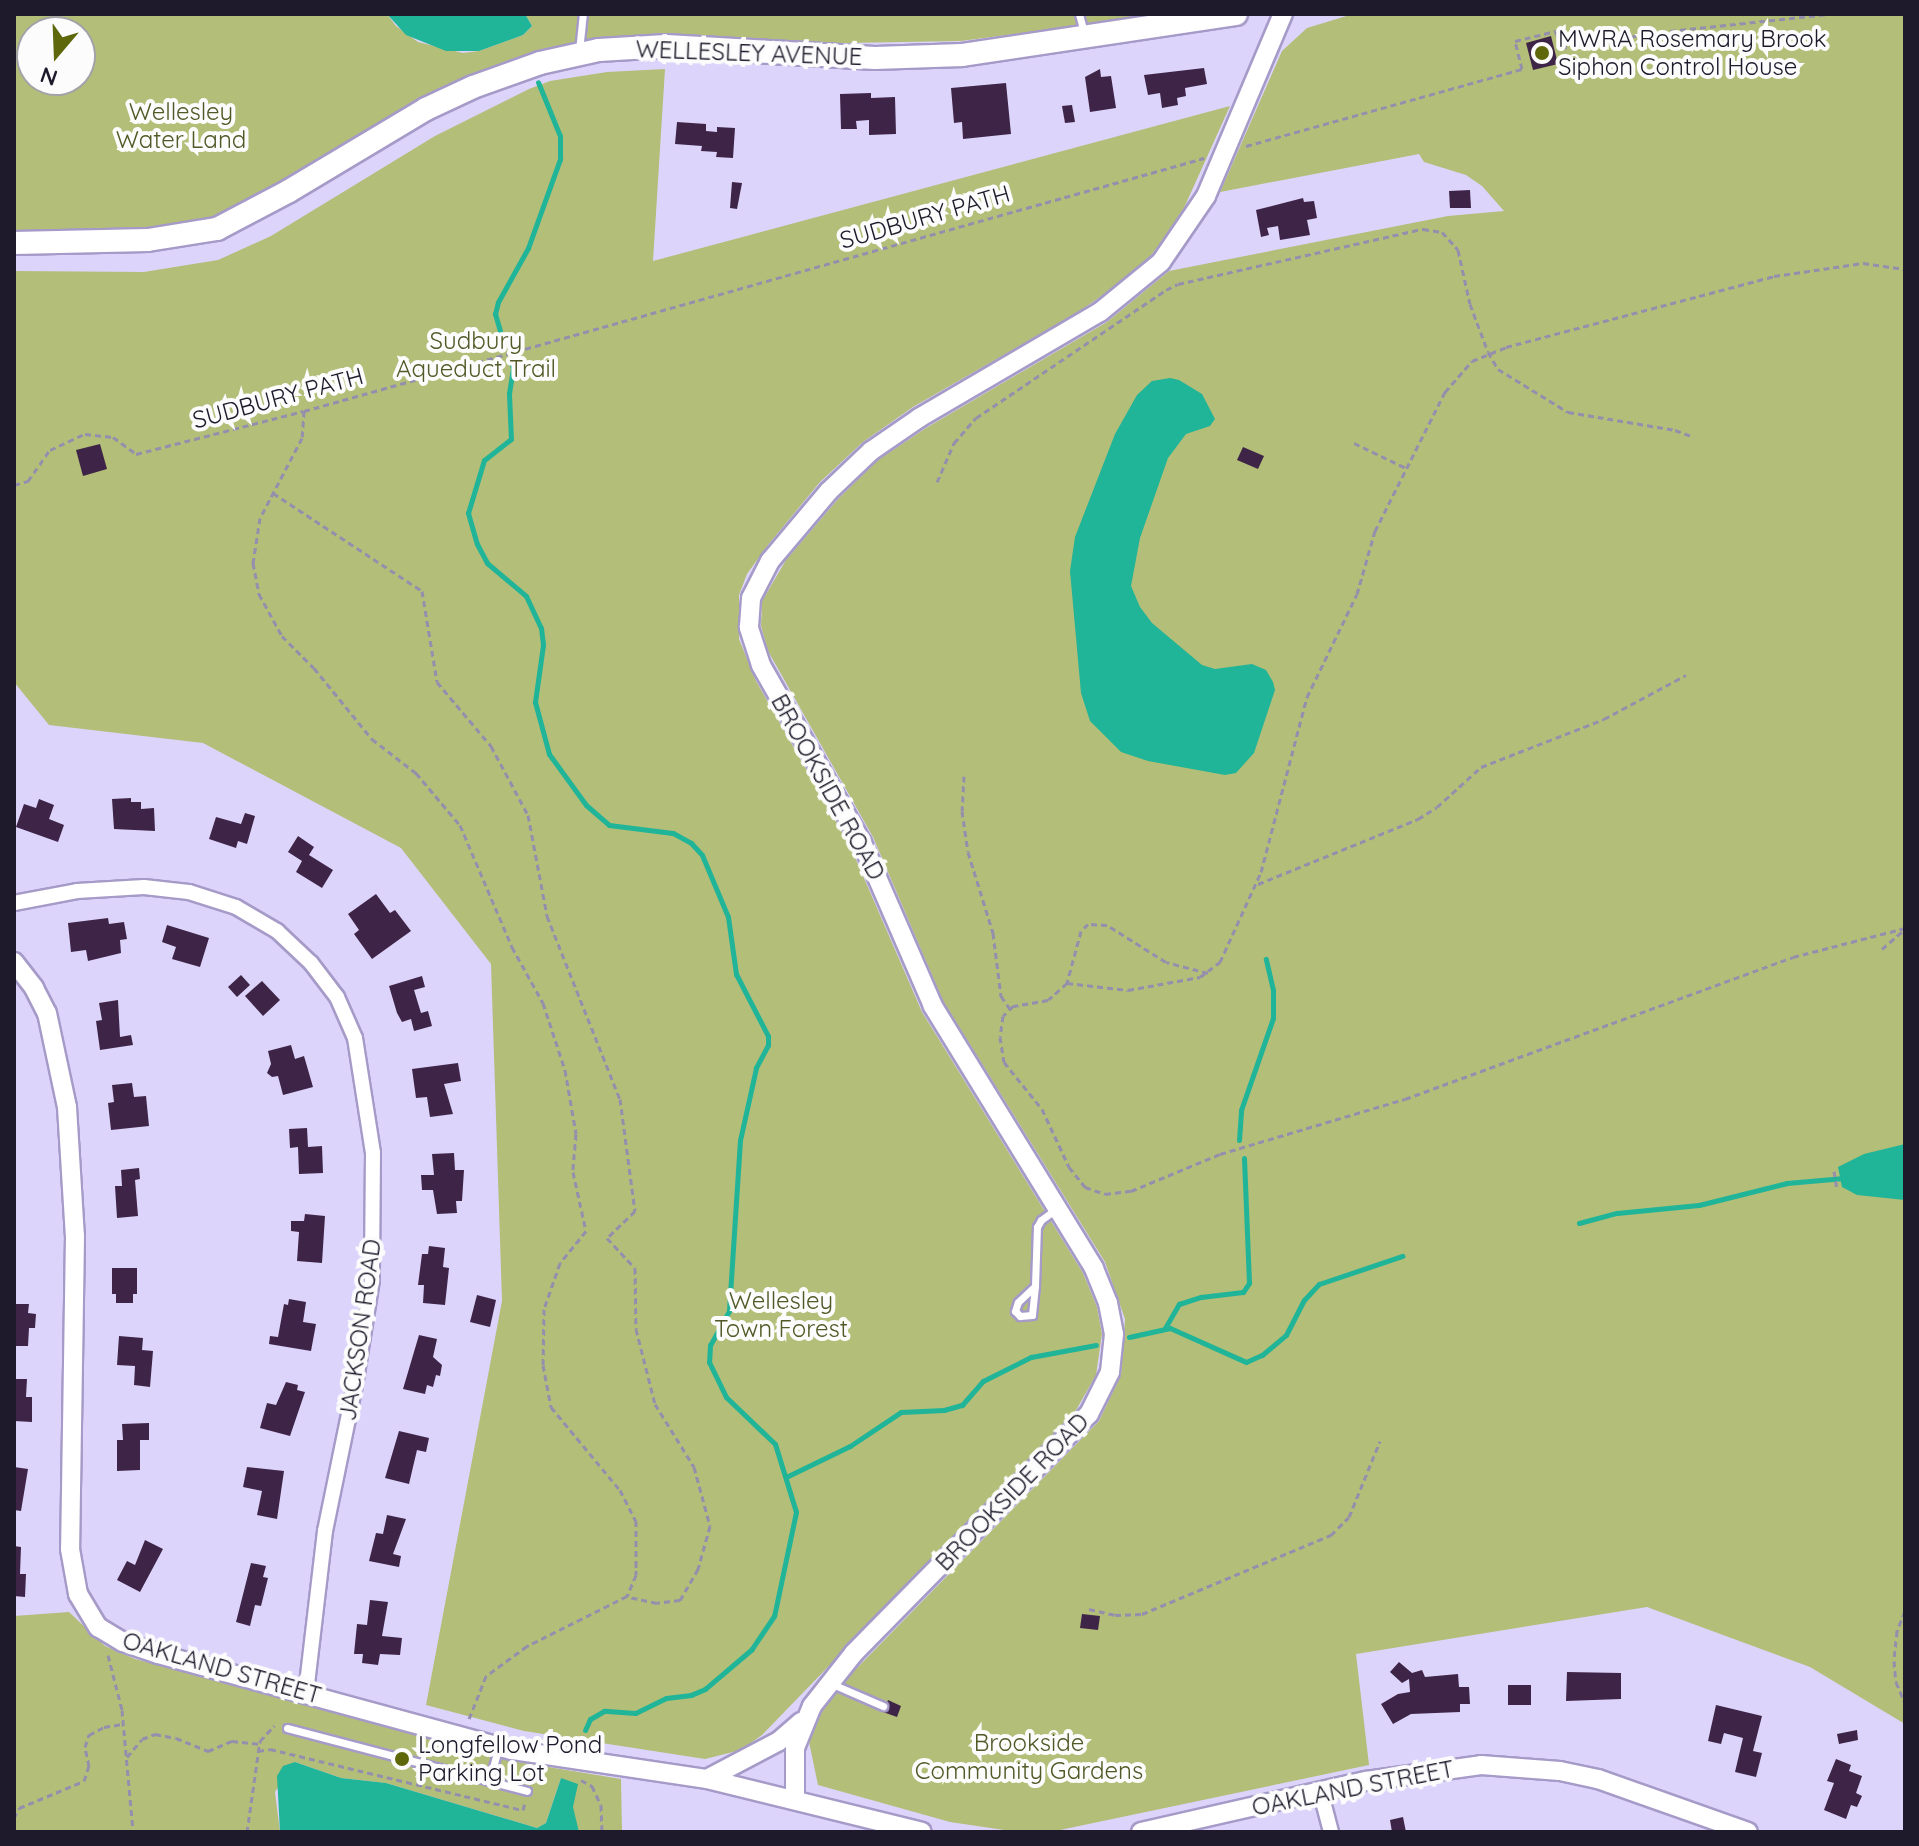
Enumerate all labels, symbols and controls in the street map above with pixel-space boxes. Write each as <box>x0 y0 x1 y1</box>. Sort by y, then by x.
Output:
north arrow <box>16 16 96 96</box>
place label: MWRA Rosemary Brook Siphon Control House <box>1558 25 1826 81</box>
street label: WELLESLEY AVENUE <box>635 35 863 71</box>
marker: MWRA Rosemary Brook Siphon Control House <box>1533 44 1551 62</box>
text: N <box>37 61 61 93</box>
park label: Wellesley Water Land <box>116 98 246 154</box>
street label: SUDBURY PATH <box>837 179 1013 255</box>
park label: Sudbury Aqueduct Trail <box>396 327 556 383</box>
street label: SUDBURY PATH <box>189 361 367 435</box>
street label: BROOKSIDE ROAD <box>765 689 891 885</box>
street label: JACKSON ROAD <box>333 1237 387 1423</box>
park label: Wellesley Town Forest <box>714 1287 848 1343</box>
street label: BROOKSIDE ROAD <box>929 1407 1095 1577</box>
street label: OAKLAND STREET <box>119 1626 325 1710</box>
park label: Brookside Community Gardens <box>915 1729 1143 1785</box>
place label: Longfellow Pond Parking Lot <box>418 1731 602 1787</box>
marker: Longfellow Pond Parking Lot <box>393 1750 411 1768</box>
street label: OAKLAND STREET <box>1249 1754 1457 1822</box>

